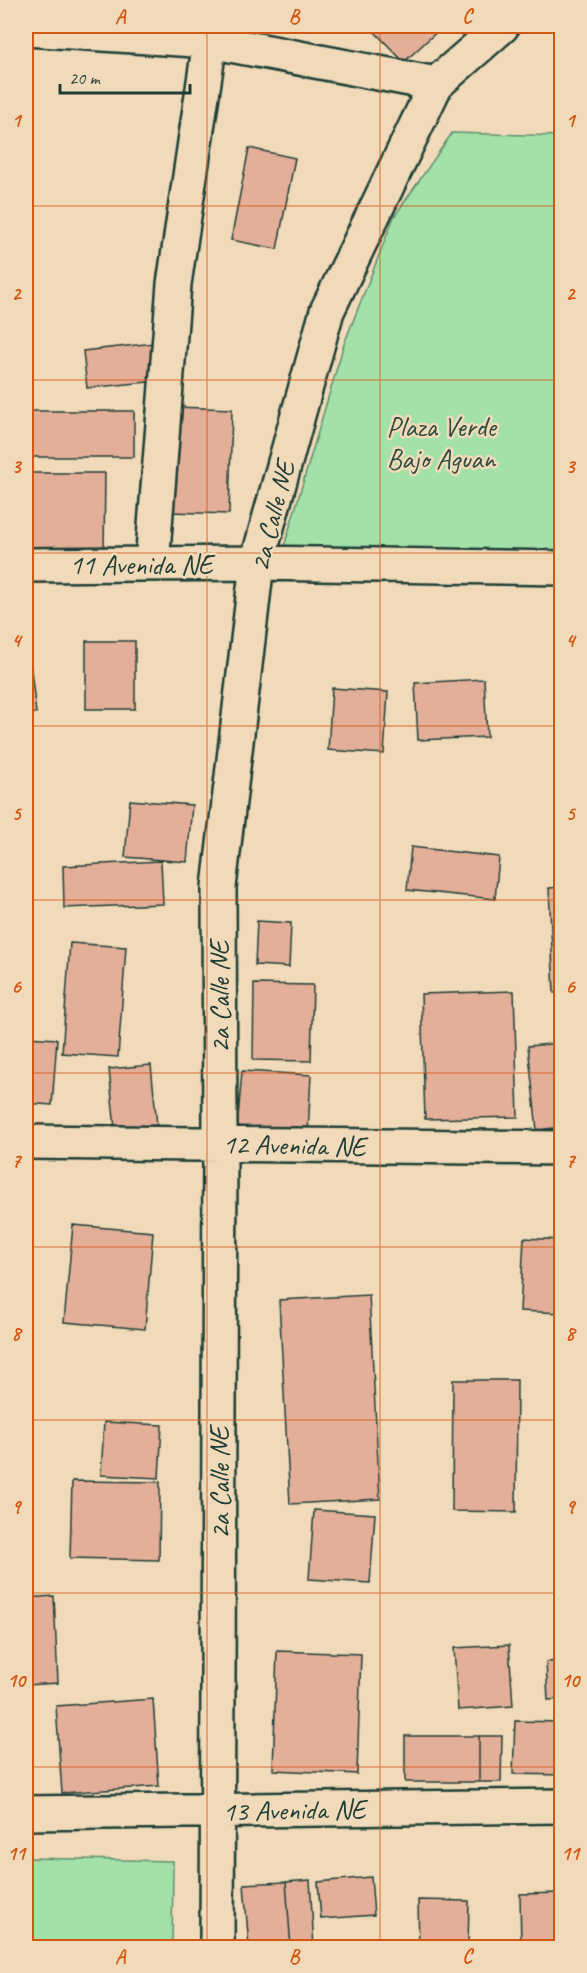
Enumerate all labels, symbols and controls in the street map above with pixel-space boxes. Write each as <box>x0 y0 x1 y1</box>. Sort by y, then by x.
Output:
text: A <box>115 4 127 29</box>
text: B <box>289 4 301 29</box>
text: C <box>462 4 474 29</box>
scale bar <box>60 57 190 95</box>
text: 20 m <box>69 67 102 89</box>
text: 1 <box>12 108 23 133</box>
text: 1 <box>566 108 577 133</box>
text: 2 <box>12 281 23 306</box>
text: 2 <box>566 281 577 306</box>
park label: Plaza Verde Bajo Aguan <box>386 409 498 476</box>
text: 3 <box>12 454 23 479</box>
street label: 2a Calle NE <box>241 454 303 575</box>
text: 3 <box>566 454 577 479</box>
street label: 11 Avenida NE <box>70 547 216 582</box>
text: 4 <box>12 628 24 653</box>
text: 4 <box>566 628 578 653</box>
text: 5 <box>12 801 23 826</box>
text: 5 <box>566 801 577 826</box>
street label: 2a Calle NE <box>202 938 237 1053</box>
text: 6 <box>11 974 22 999</box>
text: 6 <box>565 974 576 999</box>
street label: 12 Avenida NE <box>222 1126 369 1164</box>
text: 7 <box>12 1148 23 1173</box>
text: 7 <box>566 1148 577 1173</box>
text: 8 <box>12 1321 24 1346</box>
text: 8 <box>566 1321 578 1346</box>
street label: 2a Calle NE <box>202 1424 237 1539</box>
text: 9 <box>12 1494 23 1519</box>
text: 9 <box>566 1494 577 1519</box>
text: 10 <box>7 1668 27 1693</box>
text: 10 <box>561 1668 581 1693</box>
street label: 13 Avenida NE <box>222 1791 369 1829</box>
text: 11 <box>7 1841 27 1866</box>
text: 11 <box>561 1841 581 1866</box>
text: A <box>115 1944 127 1969</box>
text: B <box>289 1944 301 1969</box>
text: C <box>462 1944 474 1969</box>

